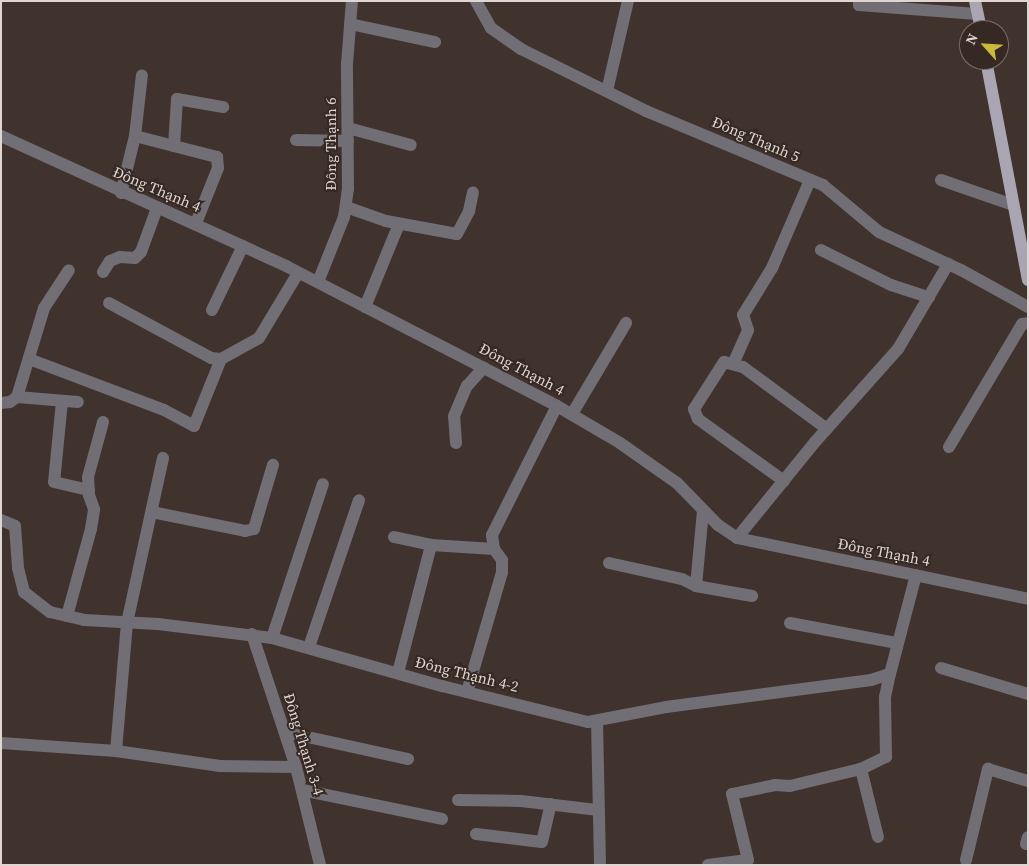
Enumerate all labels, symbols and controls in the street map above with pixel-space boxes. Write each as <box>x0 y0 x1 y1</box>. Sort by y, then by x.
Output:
north arrow <box>959 20 1009 70</box>
text: N <box>960 30 983 48</box>
street label: Đông Thạnh 6 <box>322 97 340 191</box>
street label: Đông Thạnh 5 <box>709 112 803 166</box>
street label: Đông Thạnh 4 <box>110 162 204 216</box>
street label: Đông Thạnh 4 <box>476 339 568 399</box>
street label: Đông Thạnh 4 <box>836 534 932 570</box>
street label: Đông Thạnh 4-2 <box>413 652 521 696</box>
street label: Đông Thạnh 3-4 <box>280 691 328 797</box>

